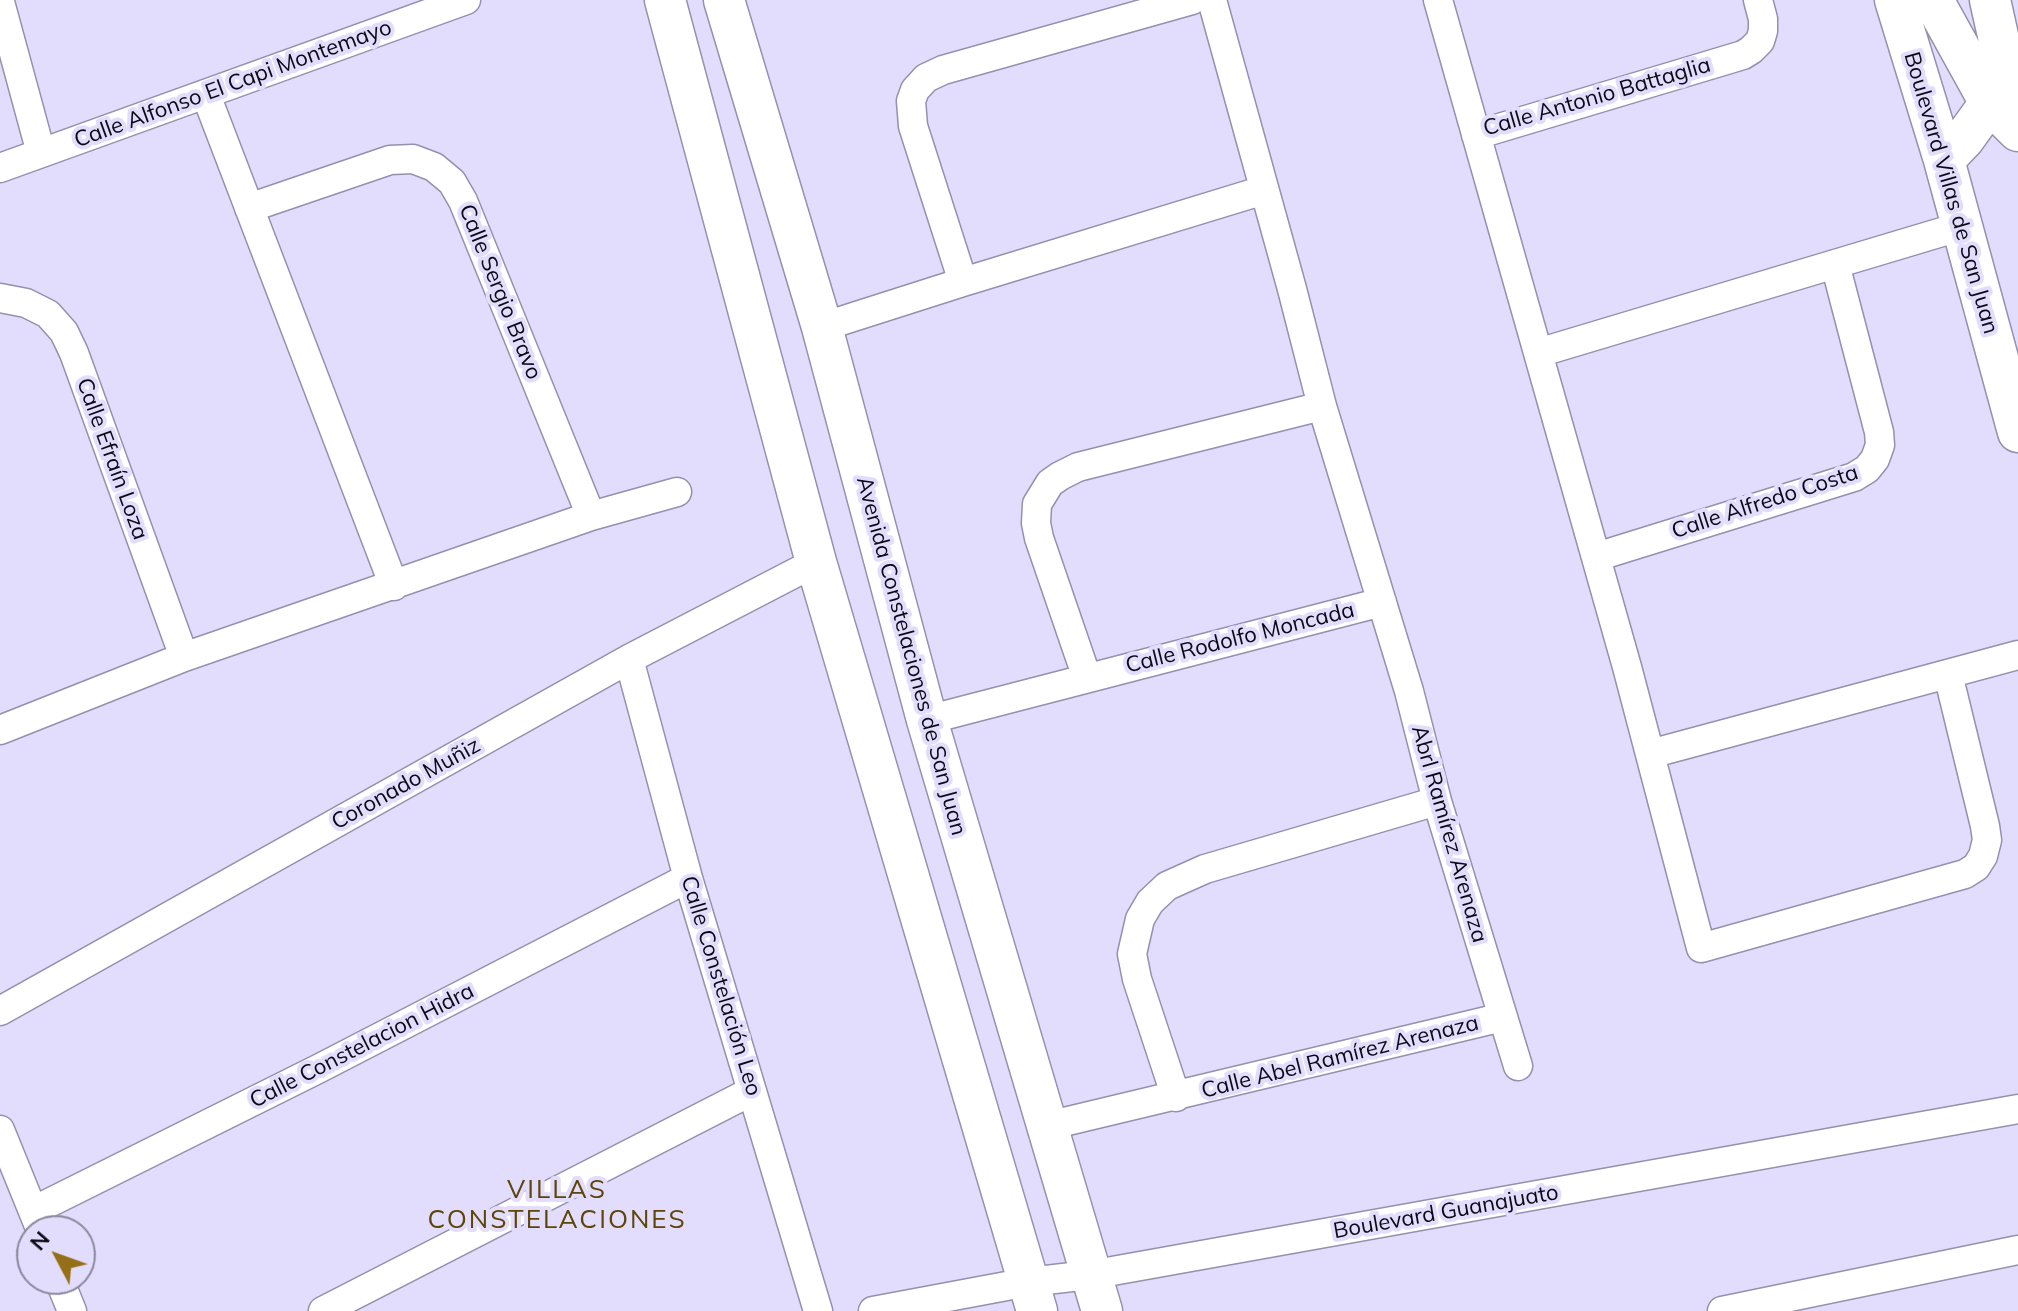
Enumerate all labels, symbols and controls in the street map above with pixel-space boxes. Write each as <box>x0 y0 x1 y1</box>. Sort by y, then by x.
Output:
street label: Calle Alfonso El Capi Montemayo <box>71 14 395 154</box>
street label: Boulevard Villas de San Juan <box>1898 49 2004 337</box>
street label: Calle Antonio Battaglia <box>1480 52 1714 142</box>
street label: Calle Sergio Bravo <box>453 201 547 383</box>
street label: Calle Efraín Loza <box>71 375 153 543</box>
street label: Calle Alfredo Costa <box>1668 459 1862 545</box>
street label: Avenida Constelaciones de San Juan <box>850 474 972 838</box>
street label: Calle Rodolfo Moncada <box>1123 597 1357 679</box>
street label: Abrl Ramírez Arenaza <box>1405 722 1493 946</box>
street label: Coronado Muñiz <box>327 732 485 836</box>
street label: Calle Constelación Leo <box>675 873 767 1099</box>
street label: Calle Constelacion Hidra <box>245 978 479 1114</box>
street label: Calle Abel Ramírez Arenaza <box>1199 1010 1481 1104</box>
district label: VILLAS CONSTELACIONES <box>427 1174 687 1236</box>
street label: Boulevard Guanajuato <box>1331 1179 1561 1245</box>
north arrow <box>16 1215 96 1295</box>
text: N <box>23 1225 55 1256</box>

